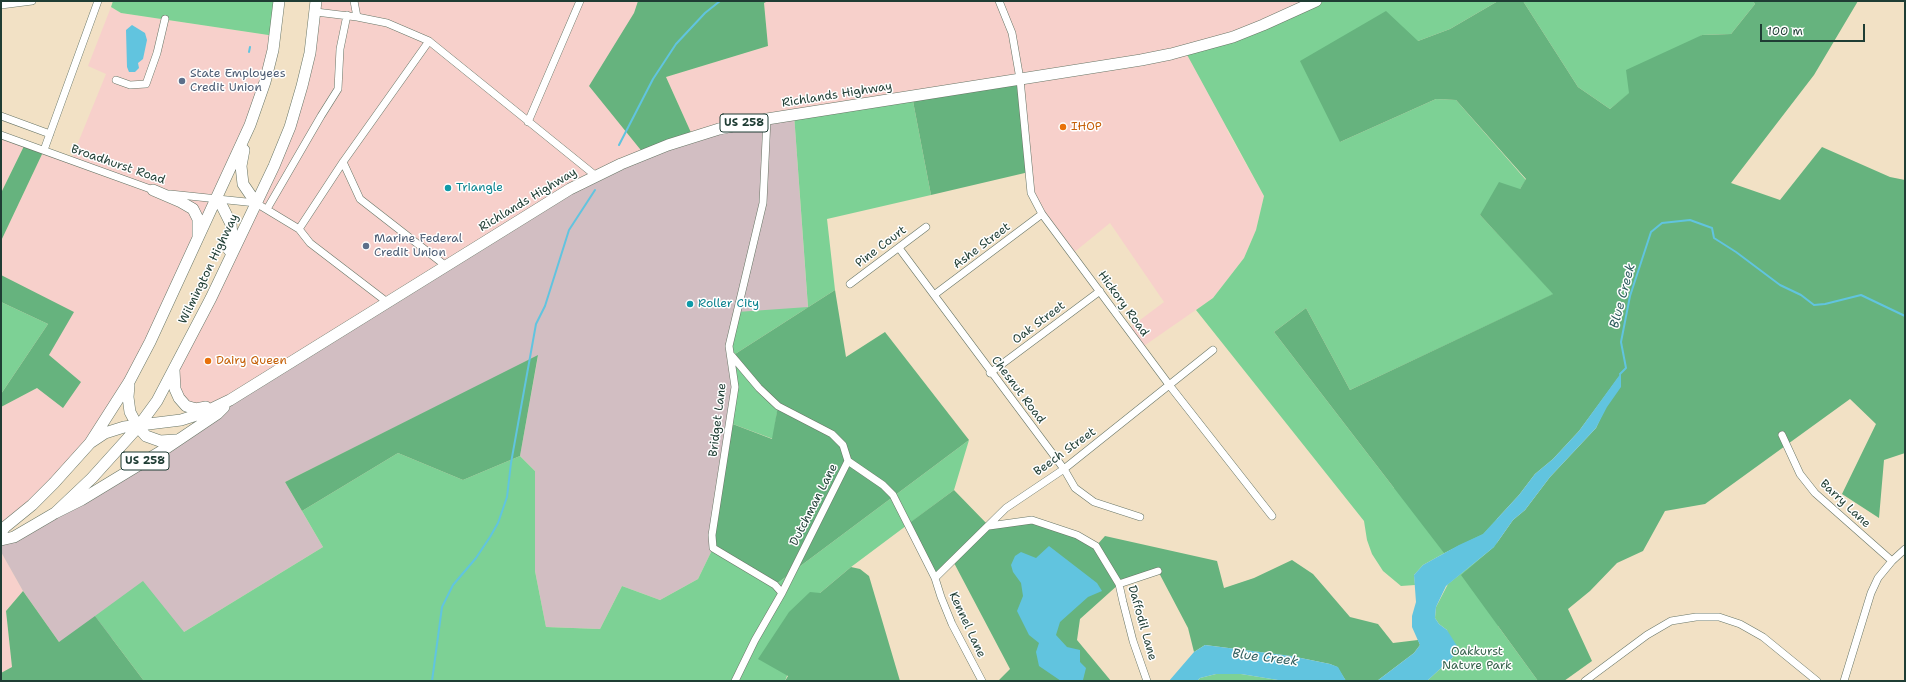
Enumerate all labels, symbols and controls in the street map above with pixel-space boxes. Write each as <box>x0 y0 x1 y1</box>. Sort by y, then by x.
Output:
scale bar <box>1762 16 1867 42</box>
text: 100 m <box>1767 23 1803 39</box>
place label: State Employees Credit Union <box>190 67 286 95</box>
marker: State Employees Credit Union <box>177 76 187 86</box>
street label: Richlands Highway <box>781 79 893 111</box>
road number: US 258 <box>720 114 768 132</box>
place label: IHOP <box>1071 120 1102 134</box>
marker: IHOP <box>1058 122 1068 132</box>
street label: Broadhurst Road <box>69 142 167 188</box>
street label: Richlands Highway <box>477 165 579 235</box>
place label: Triangle <box>456 181 503 195</box>
marker: Triangle <box>443 183 453 193</box>
street label: Wilmington Highway <box>176 212 242 326</box>
street label: Ashe Street <box>951 220 1013 272</box>
street label: Pine Court <box>853 223 909 271</box>
place label: Marine Federal Credit Union <box>374 232 462 260</box>
marker: Marine Federal Credit Union <box>361 241 371 251</box>
water label: Blue Creek <box>1607 262 1639 330</box>
street label: Hickory Road <box>1094 268 1152 340</box>
place label: Roller City <box>698 297 759 311</box>
marker: Roller City <box>685 299 695 309</box>
street label: Oak Street <box>1010 299 1068 347</box>
place label: Dairy Queen <box>216 354 287 368</box>
street label: Chesnut Road <box>988 354 1048 426</box>
marker: Dairy Queen <box>203 356 213 366</box>
street label: Bridget Lane <box>706 382 730 458</box>
street label: Beech Street <box>1031 425 1099 479</box>
road number: US 258 <box>121 452 169 470</box>
street label: Dutchman Lane <box>787 462 841 548</box>
street label: Barry Lane <box>1817 477 1873 531</box>
street label: Daffodil Lane <box>1124 584 1160 662</box>
street label: Kennel Lane <box>945 590 989 660</box>
park label: Oakkurst Nature Park <box>1442 645 1512 673</box>
water label: Blue Creek <box>1231 646 1299 670</box>

